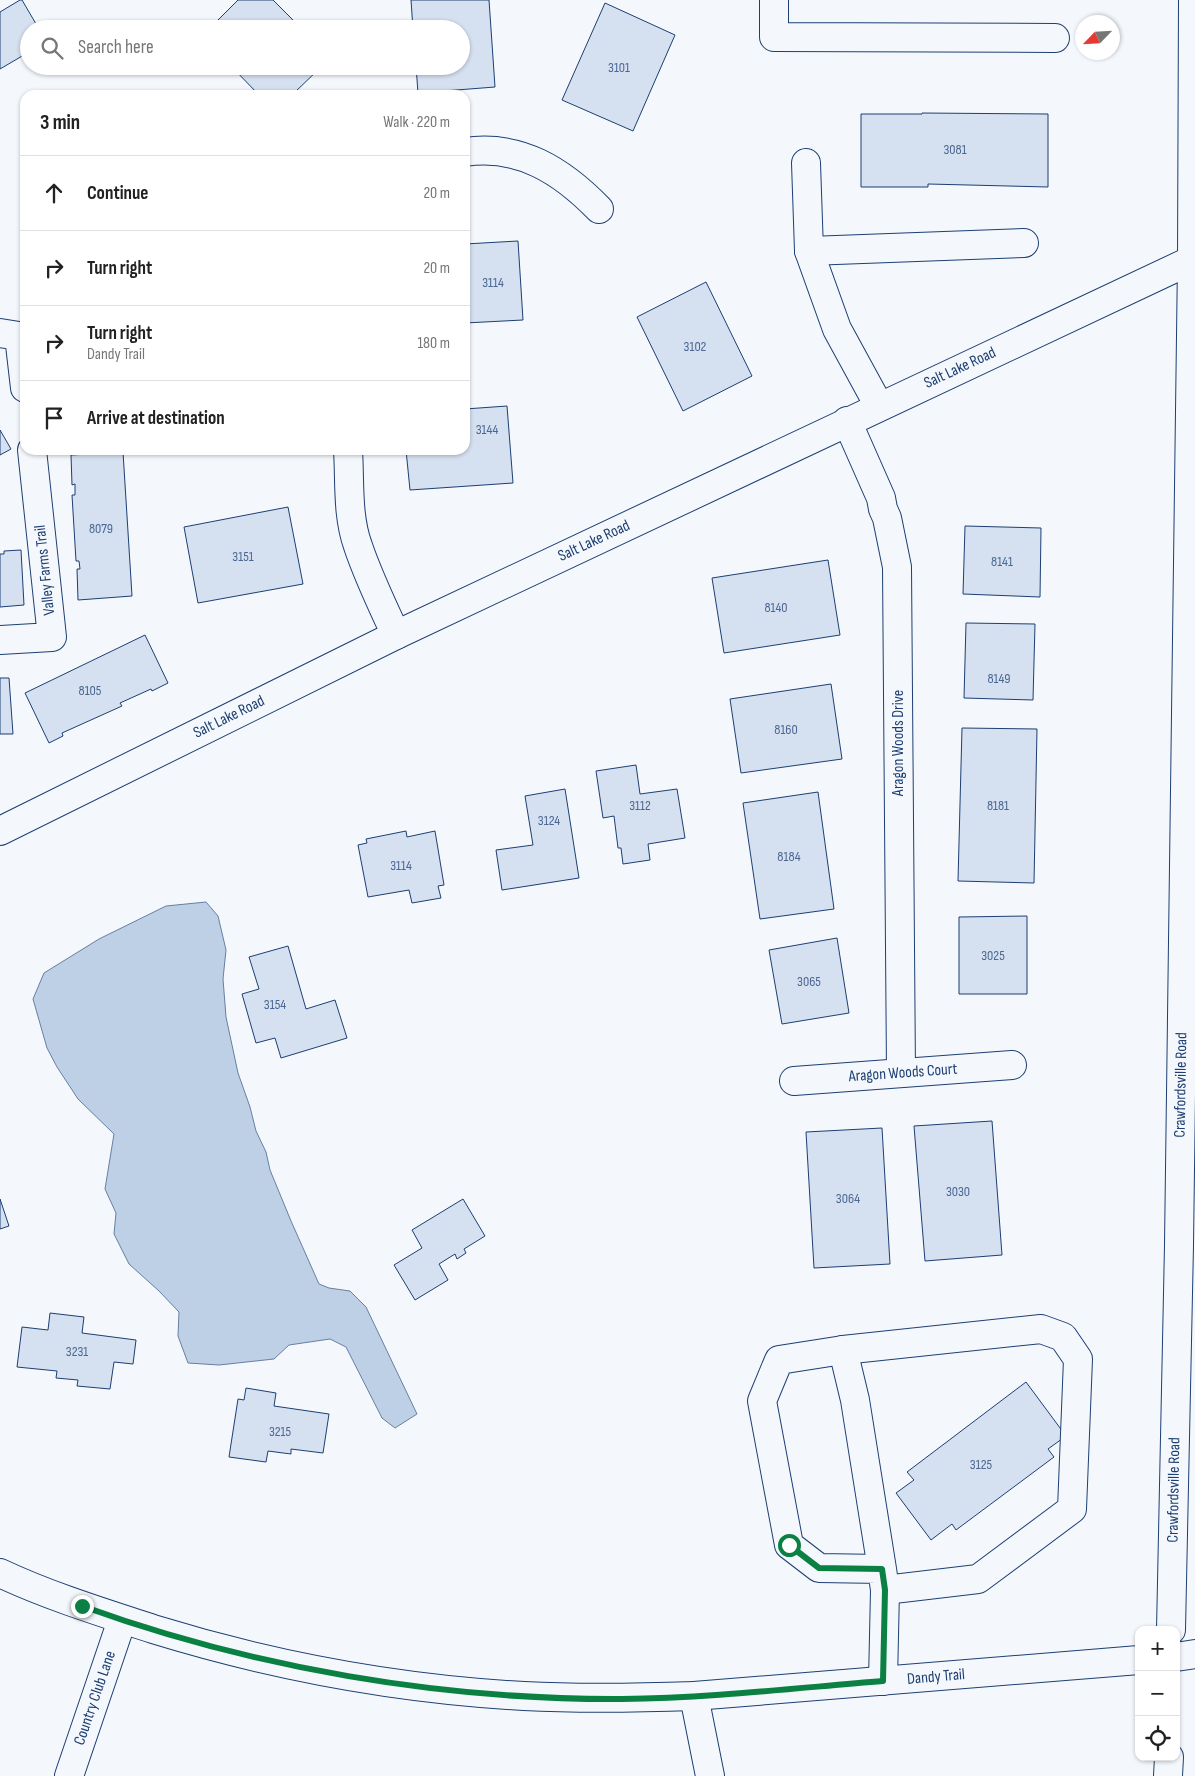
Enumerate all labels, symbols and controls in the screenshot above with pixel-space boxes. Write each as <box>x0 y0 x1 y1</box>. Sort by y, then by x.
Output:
north arrow <box>1075 15 1120 60</box>
search box <box>20 20 470 75</box>
icon: search <box>38 34 66 62</box>
text: Search here <box>78 36 154 59</box>
house number: 3101 <box>608 59 630 76</box>
text: 3 min <box>40 110 80 135</box>
text: Walk · 220 m <box>383 113 450 132</box>
house number: 3081 <box>943 141 967 158</box>
icon: ahead <box>40 179 68 207</box>
text: Continue <box>87 182 148 205</box>
text: 20 m <box>423 184 450 203</box>
icon: right <box>40 254 68 282</box>
text: Turn right <box>87 257 152 280</box>
text: 20 m <box>423 259 450 278</box>
house number: 3114 <box>482 274 504 291</box>
text: Turn right <box>87 322 152 345</box>
icon: right <box>40 329 68 357</box>
text: 180 m <box>417 334 450 353</box>
house number: 3102 <box>684 338 707 355</box>
street label: Salt Lake Road <box>921 343 999 393</box>
text: Dandy Trail <box>87 345 145 364</box>
icon: arrive <box>40 404 68 432</box>
text: Arrive at destination <box>87 407 225 430</box>
house number: 3144 <box>476 421 498 438</box>
street label: Salt Lake Road <box>555 516 633 566</box>
house number: 8079 <box>89 520 113 537</box>
street label: Valley Farms Trail <box>31 524 59 616</box>
house number: 3151 <box>232 548 254 565</box>
house number: 8141 <box>991 553 1013 570</box>
house number: 8140 <box>764 599 788 616</box>
house number: 8149 <box>987 670 1011 687</box>
house number: 8105 <box>79 682 102 699</box>
street label: Aragon Woods Drive <box>889 690 908 797</box>
street label: Salt Lake Road <box>190 692 268 742</box>
house number: 8160 <box>774 721 798 738</box>
house number: 3112 <box>629 797 651 814</box>
house number: 8181 <box>987 797 1009 814</box>
house number: 3124 <box>538 812 560 829</box>
house number: 8184 <box>777 848 801 865</box>
house number: 3114 <box>390 857 412 874</box>
house number: 3025 <box>981 947 1005 964</box>
house number: 3065 <box>797 973 821 990</box>
house number: 3154 <box>264 996 286 1013</box>
street label: Crawfordsville Road <box>1171 1032 1191 1138</box>
street label: Aragon Woods Court <box>847 1060 958 1086</box>
house number: 3030 <box>946 1183 970 1200</box>
house number: 3064 <box>836 1190 860 1207</box>
house number: 3231 <box>66 1343 88 1360</box>
house number: 3215 <box>269 1423 291 1440</box>
street label: Crawfordsville Road <box>1164 1437 1184 1543</box>
house number: 3125 <box>970 1456 993 1473</box>
route start <box>778 1534 801 1557</box>
route end <box>71 1595 94 1618</box>
map controls <box>1135 1626 1180 1761</box>
button: + <box>1135 1626 1180 1671</box>
street label: Country Club Lane <box>70 1648 120 1748</box>
street label: Dandy Trail <box>906 1665 966 1689</box>
button: − <box>1135 1671 1180 1716</box>
button: locate <box>1135 1716 1180 1761</box>

